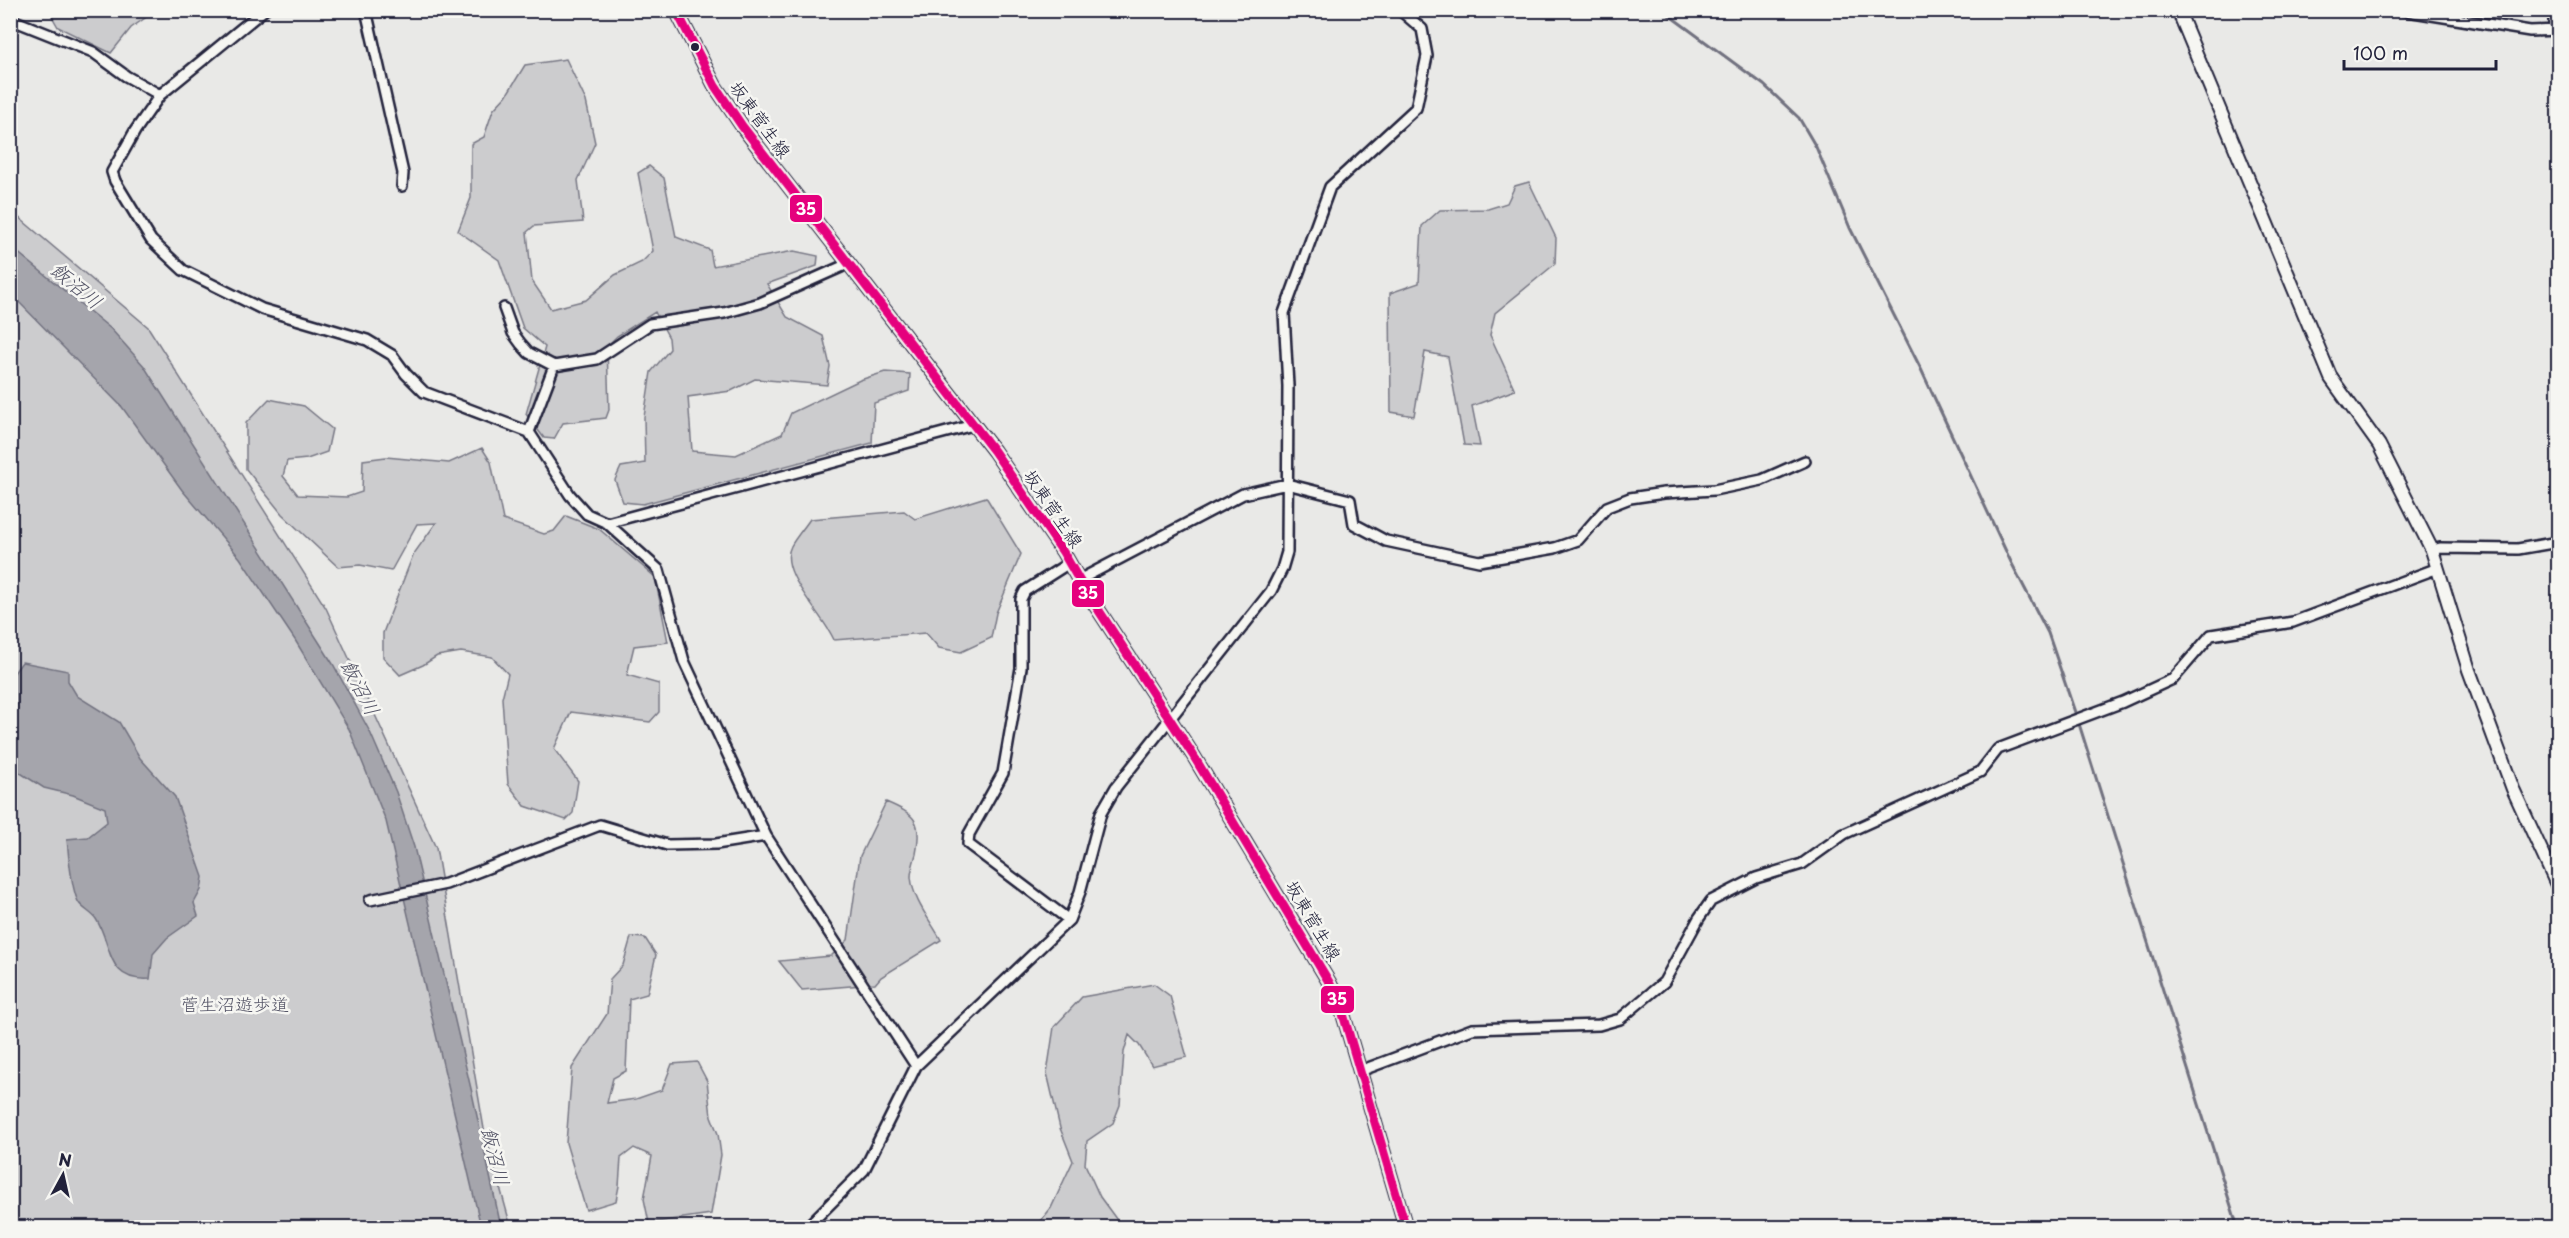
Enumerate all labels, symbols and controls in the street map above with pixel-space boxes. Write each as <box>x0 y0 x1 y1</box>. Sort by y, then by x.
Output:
scale bar <box>2344 33 2496 71</box>
text: 100 m <box>2353 39 2408 66</box>
unlabelled marker <box>689 41 701 53</box>
street label: 坂東菅生線 <box>724 75 798 163</box>
line badge: 35 <box>789 194 823 223</box>
text: 35 <box>796 196 816 220</box>
water label: 飯沼川 <box>44 254 110 316</box>
street label: 坂東菅生線 <box>1018 463 1090 553</box>
line badge: 35 <box>1071 579 1105 608</box>
text: 35 <box>1078 580 1098 604</box>
water label: 飯沼川 <box>334 653 388 721</box>
street label: 坂東菅生線 <box>1279 874 1349 966</box>
line badge: 35 <box>1320 985 1355 1014</box>
text: 35 <box>1327 986 1347 1010</box>
park label: 菅生沼遊歩道 <box>181 990 289 1017</box>
water label: 飯沼川 <box>474 1123 518 1189</box>
north arrow <box>33 1145 93 1205</box>
text: N <box>57 1146 73 1172</box>

